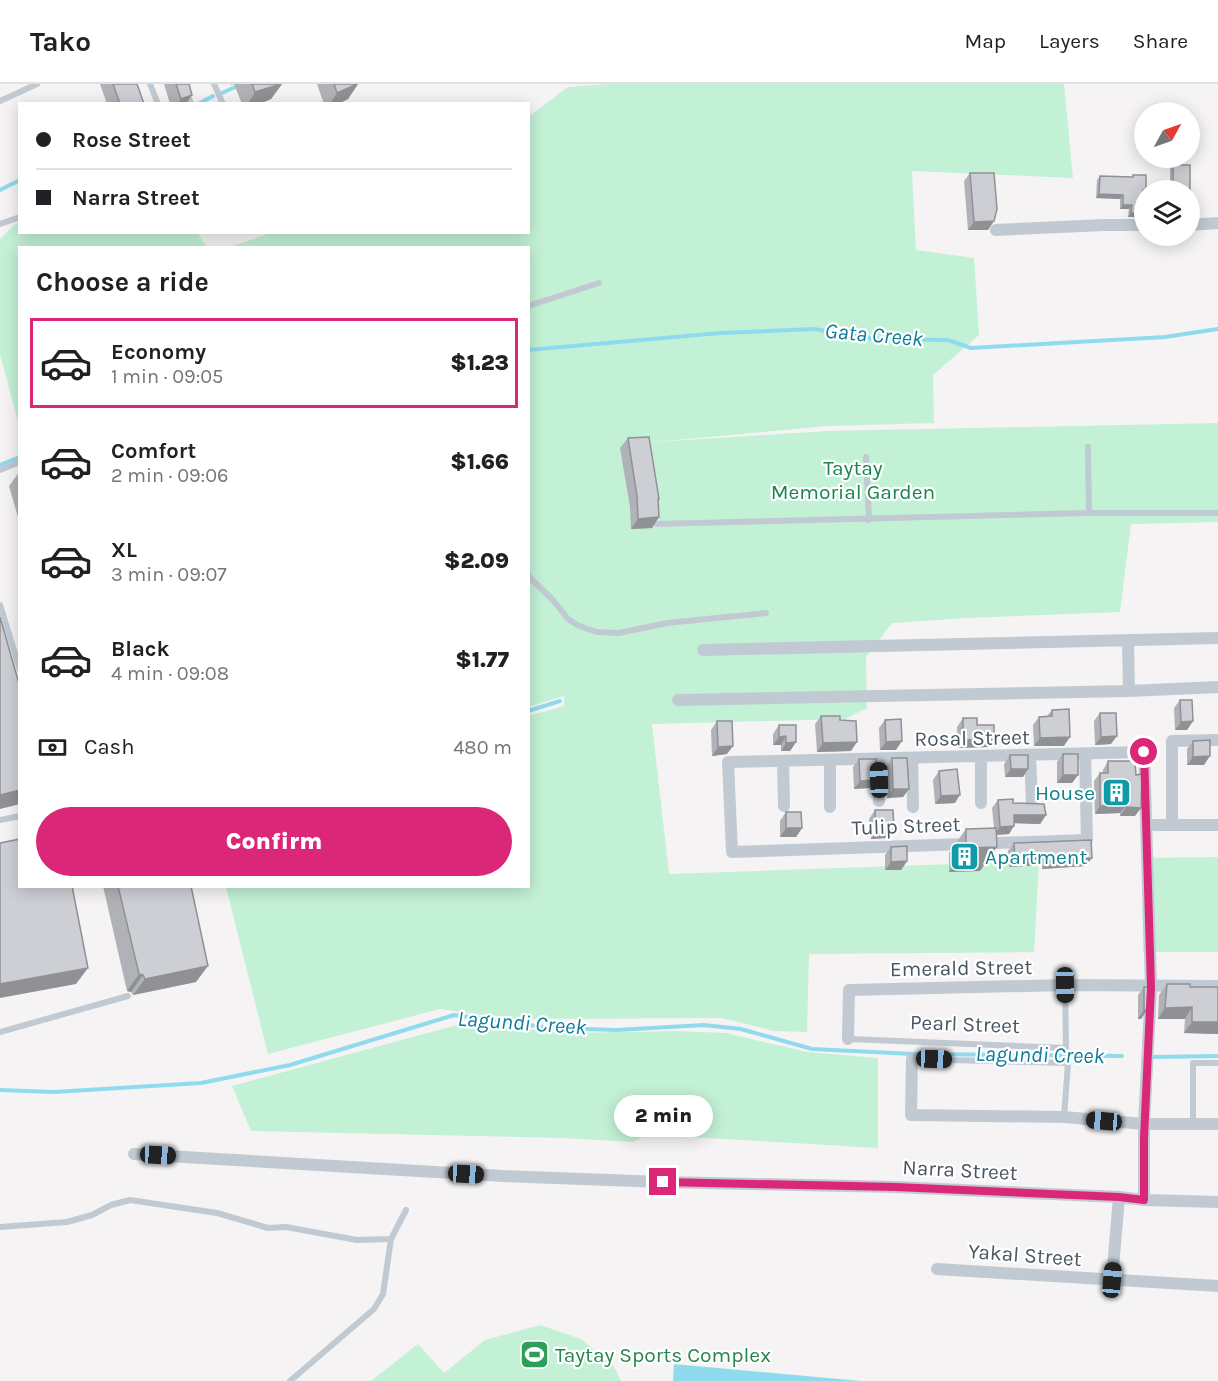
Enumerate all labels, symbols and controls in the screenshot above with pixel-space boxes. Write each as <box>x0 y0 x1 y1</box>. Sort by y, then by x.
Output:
text: Tako <box>30 25 91 58</box>
text: Map <box>964 29 1006 53</box>
text: Layers <box>1039 29 1100 53</box>
text: Share <box>1133 29 1188 53</box>
north arrow <box>1134 102 1200 168</box>
map controls <box>1134 102 1200 246</box>
text: Rose Street <box>72 127 191 153</box>
button: layers <box>1134 180 1200 246</box>
text: Narra Street <box>72 185 200 211</box>
text: Choose a ride <box>36 266 209 298</box>
water label: Gata Creek <box>824 318 925 352</box>
icon: car <box>39 336 93 390</box>
text: Economy <box>111 339 206 365</box>
text: $1.23 <box>450 350 509 376</box>
text: 1 min · 09:05 <box>111 365 223 388</box>
icon: car <box>39 435 93 489</box>
text: Comfort <box>111 438 196 464</box>
text: $1.66 <box>450 449 509 475</box>
park label: Taytay Memorial Garden <box>771 456 935 504</box>
text: 2 min · 09:06 <box>111 464 229 487</box>
icon: car <box>39 534 93 588</box>
text: XL <box>111 537 137 563</box>
text: $2.09 <box>444 548 509 574</box>
text: 3 min · 09:07 <box>111 563 227 586</box>
icon: car <box>39 633 93 687</box>
text: Black <box>111 636 170 662</box>
text: $1.77 <box>455 647 509 673</box>
text: 4 min · 09:08 <box>111 662 229 685</box>
street label: Rosal Street <box>914 725 1030 751</box>
icon: cash <box>36 731 69 764</box>
text: Cash <box>84 734 134 760</box>
text: 480 m <box>453 736 512 759</box>
route start <box>1130 738 1157 765</box>
car <box>869 762 889 798</box>
building icon: House <box>1100 777 1132 809</box>
place label: House <box>1035 781 1095 805</box>
button: Confirm <box>36 807 512 876</box>
street label: Tulip Street <box>851 812 961 840</box>
building icon: Apartment <box>948 841 980 873</box>
place label: Apartment <box>985 845 1087 869</box>
street label: Emerald Street <box>890 955 1032 981</box>
car <box>1056 967 1074 1003</box>
water label: Lagundi Creek <box>457 1006 588 1041</box>
street label: Pearl Street <box>910 1010 1021 1038</box>
water label: Lagundi Creek <box>975 1041 1106 1069</box>
car <box>916 1049 952 1069</box>
callout: 2 min <box>614 1095 712 1137</box>
text: 2 min <box>635 1104 692 1127</box>
car <box>1085 1110 1123 1132</box>
car <box>140 1145 176 1165</box>
street label: Narra Street <box>902 1155 1018 1185</box>
car <box>448 1164 484 1184</box>
route end <box>649 1168 676 1195</box>
street label: Yakal Street <box>967 1239 1083 1271</box>
car <box>1101 1261 1123 1299</box>
sports icon: Taytay Sports Complex <box>518 1339 550 1371</box>
place label: Taytay Sports Complex <box>555 1343 771 1367</box>

